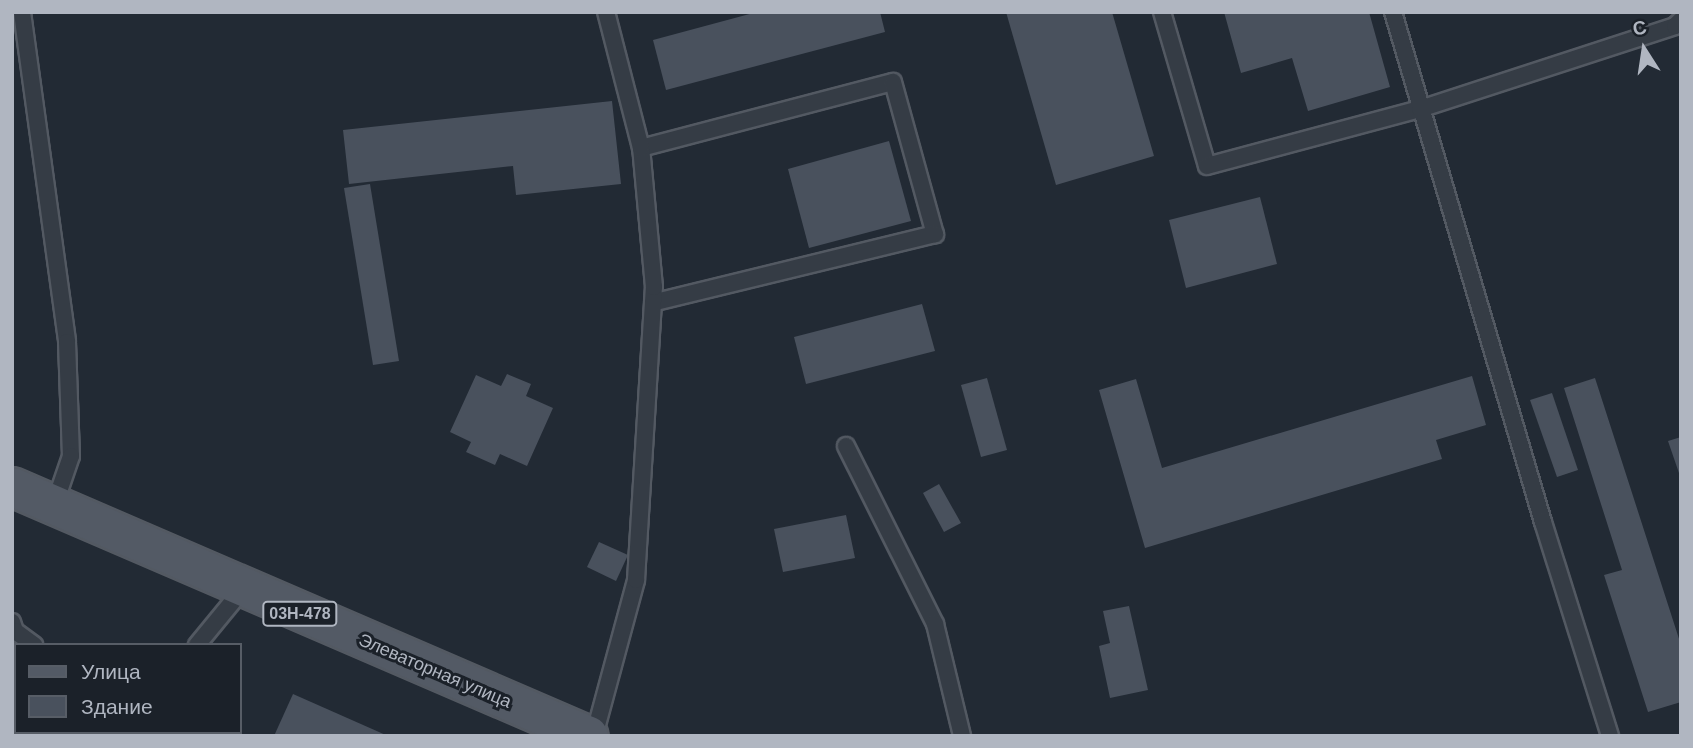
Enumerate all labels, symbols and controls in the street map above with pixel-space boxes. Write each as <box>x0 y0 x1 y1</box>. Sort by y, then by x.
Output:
north arrow <box>1609 14 1679 84</box>
text: С <box>1631 16 1648 40</box>
road number: 03Н-478 <box>262 601 338 626</box>
street label: Элеваторная улица <box>355 629 515 713</box>
legend <box>14 643 242 734</box>
text: Улица <box>81 660 141 683</box>
text: Здание <box>81 695 153 718</box>

